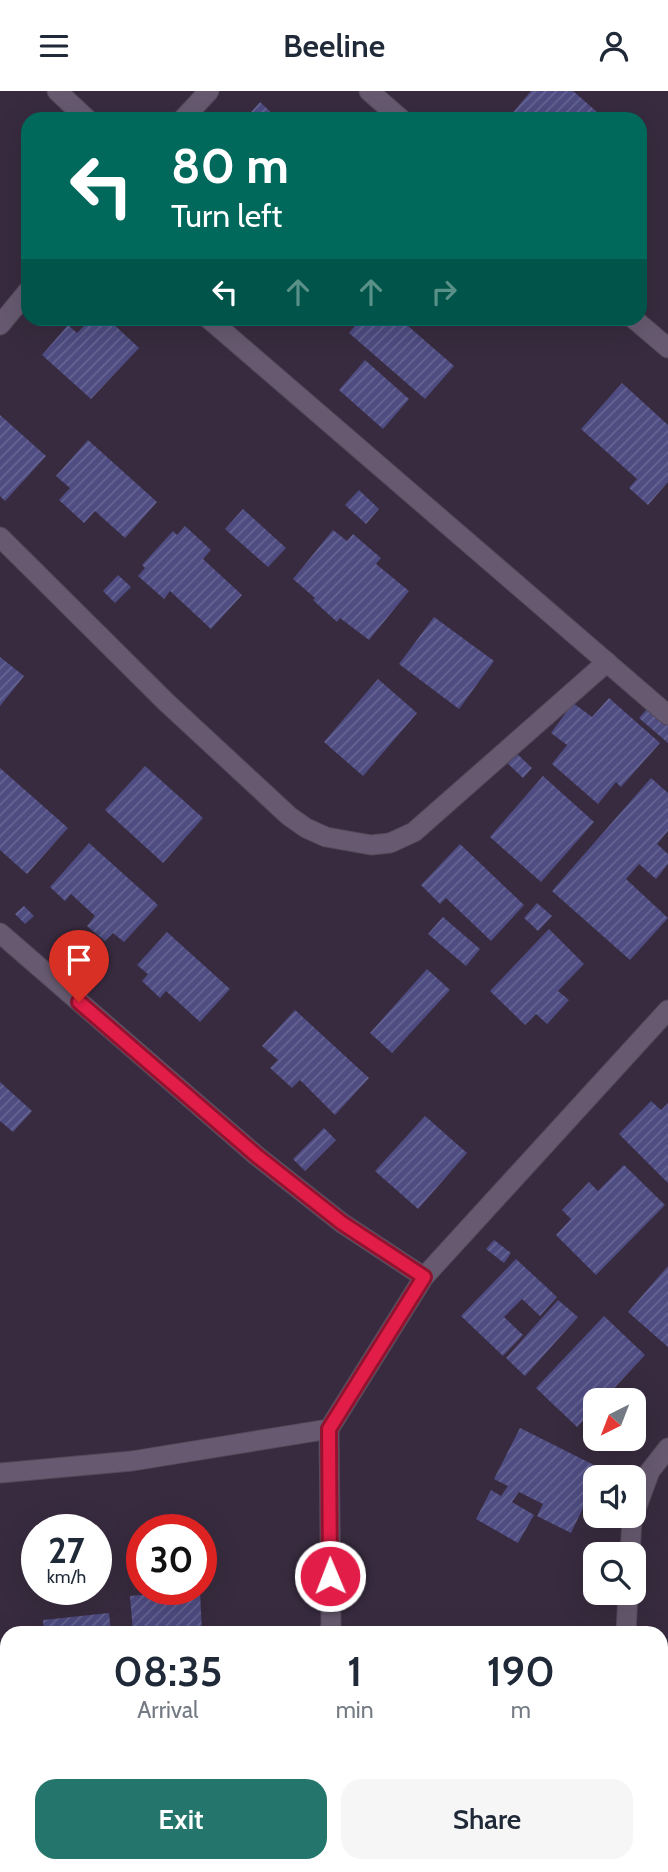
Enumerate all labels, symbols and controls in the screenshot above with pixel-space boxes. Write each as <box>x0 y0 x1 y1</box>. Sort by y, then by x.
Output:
text: Beeline <box>283 26 385 65</box>
icon: menu <box>35 27 73 65</box>
icon: person <box>595 27 633 65</box>
text: 80 m <box>171 136 289 195</box>
icon: left <box>56 140 147 231</box>
text: Turn left <box>171 196 282 235</box>
icon: left <box>206 273 244 311</box>
icon: ahead <box>279 273 317 311</box>
icon: ahead <box>352 273 390 311</box>
icon: right <box>425 273 463 311</box>
pin <box>49 930 109 1002</box>
icon: arrive <box>60 941 98 979</box>
north arrow <box>583 1388 646 1451</box>
map controls <box>583 1388 646 1605</box>
button: sound <box>583 1465 646 1528</box>
speed limit sign: 30 <box>126 1514 217 1605</box>
text: 27 <box>48 1529 85 1572</box>
position arrow <box>293 1539 367 1613</box>
button: search <box>583 1542 646 1605</box>
text: km/h <box>47 1566 86 1588</box>
text: 08:35 <box>113 1645 222 1697</box>
text: 1 <box>347 1645 362 1697</box>
text: 190 <box>487 1645 555 1697</box>
text: Arrival <box>137 1696 198 1724</box>
text: min <box>336 1696 374 1724</box>
text: m <box>511 1696 531 1724</box>
button: Exit <box>35 1779 327 1859</box>
button: Share <box>341 1779 633 1859</box>

